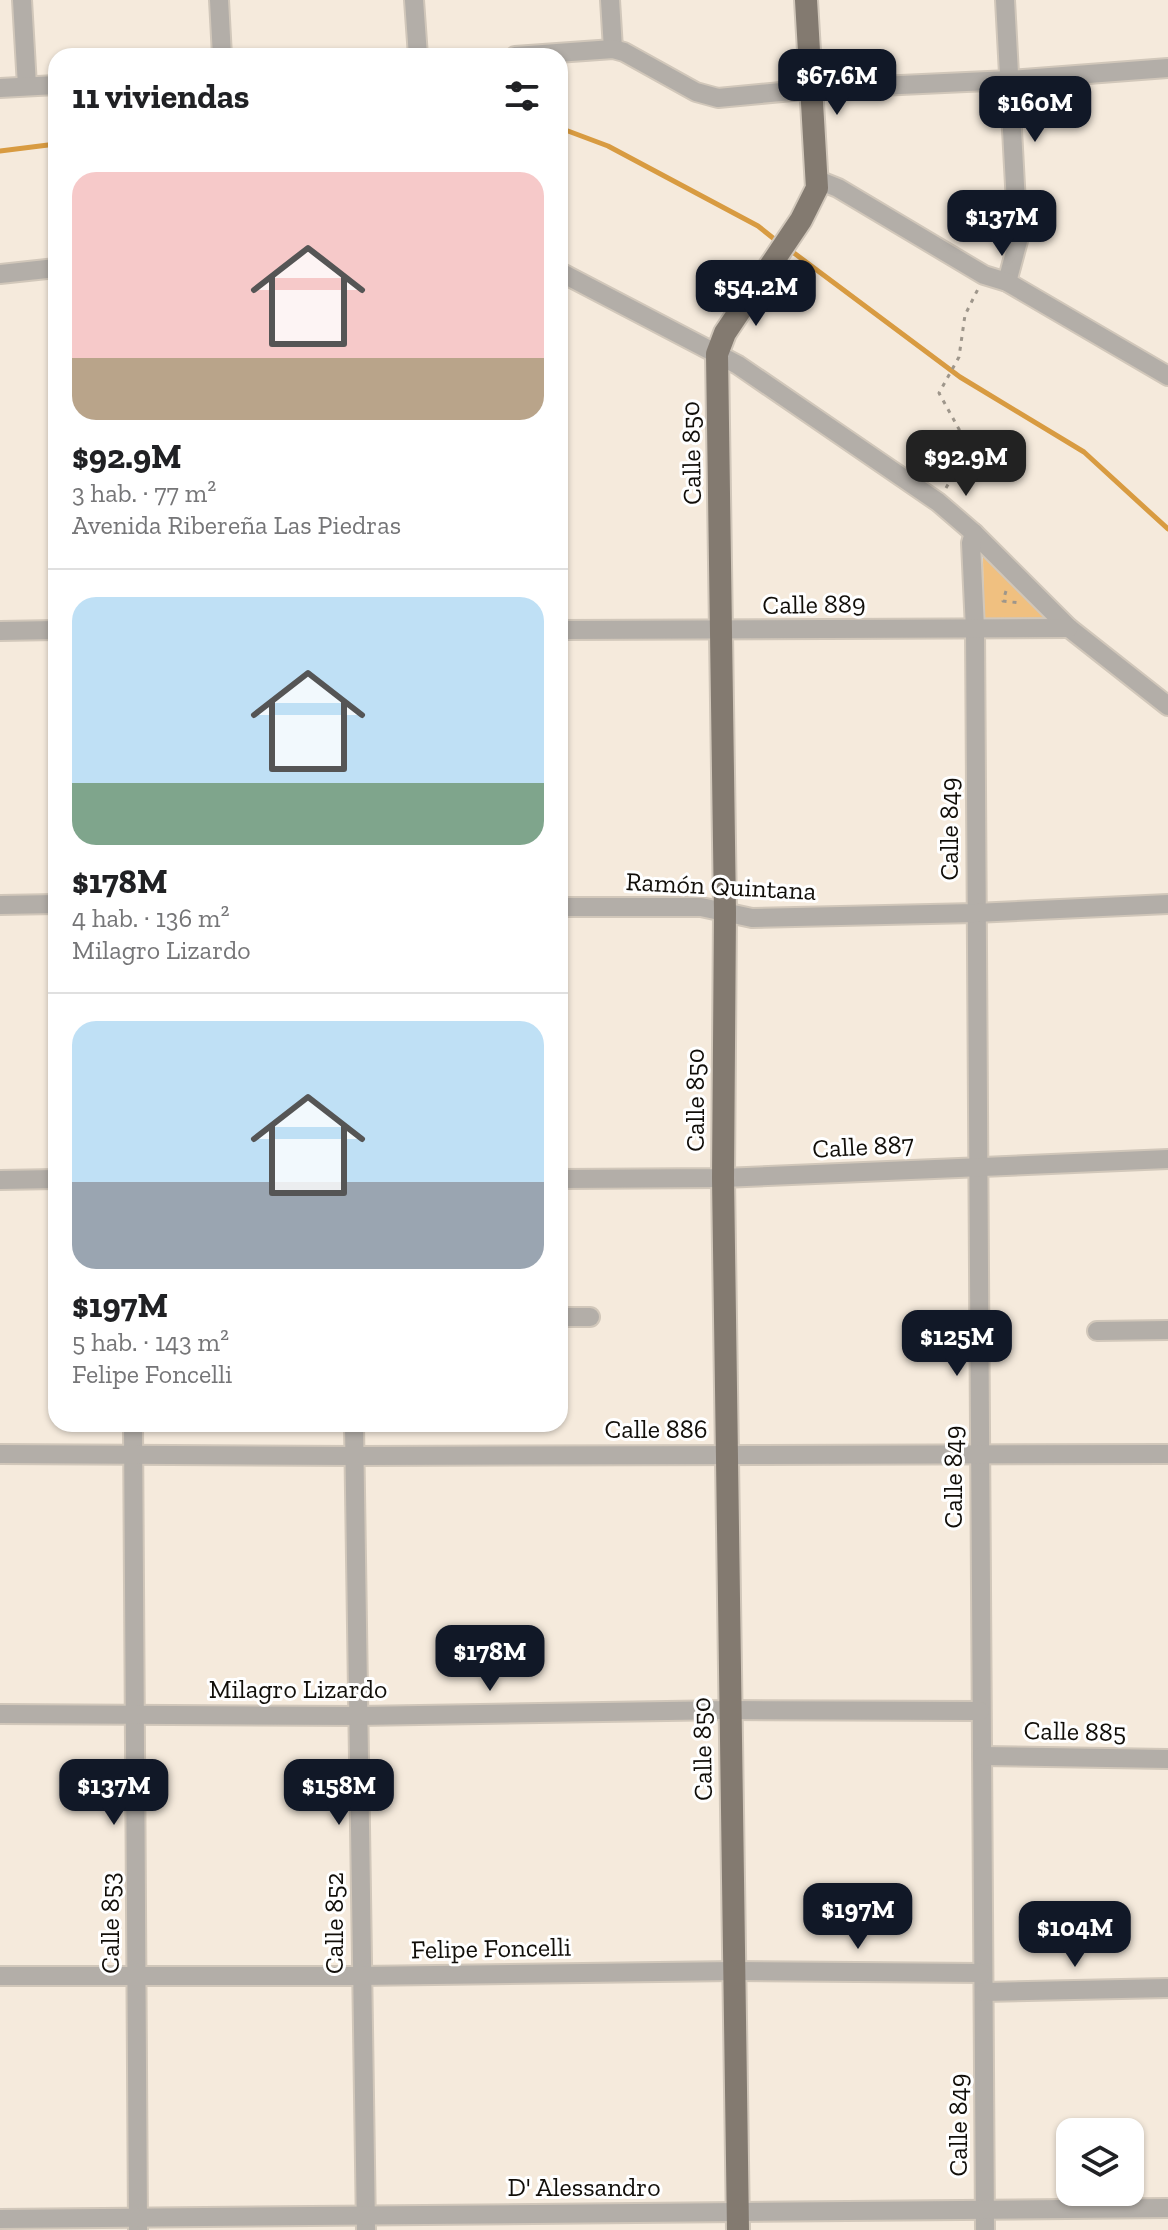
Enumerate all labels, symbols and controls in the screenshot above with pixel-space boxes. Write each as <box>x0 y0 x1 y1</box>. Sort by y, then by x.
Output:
pin: $67.6M <box>772 49 902 117</box>
text: $67.6M <box>796 59 878 91</box>
icon: filters <box>500 74 544 118</box>
text: 11 viviendas <box>72 76 249 117</box>
pin: $160M <box>979 76 1091 144</box>
text: $160M <box>997 86 1073 118</box>
pin: $137M <box>946 190 1058 258</box>
text: $137M <box>965 200 1039 232</box>
icon: home <box>236 224 380 368</box>
pin: $54.2M <box>691 260 821 328</box>
text: $54.2M <box>714 270 798 302</box>
street label: Calle 850 <box>674 401 708 505</box>
pin: $92.9M <box>901 430 1031 498</box>
text: $92.9M <box>72 436 182 477</box>
text: $92.9M <box>924 440 1008 472</box>
text: 3 hab. · 77 m² <box>72 477 216 509</box>
text: Avenida Ribereña Las Piedras <box>72 509 401 541</box>
street label: Calle 889 <box>762 587 866 621</box>
icon: home <box>236 649 380 793</box>
street label: Calle 849 <box>933 777 965 881</box>
text: $178M <box>72 861 168 902</box>
street label: Ramón Quintana <box>625 865 818 907</box>
text: 4 hab. · 136 m² <box>72 902 230 934</box>
text: Milagro Lizardo <box>72 934 251 966</box>
street label: Calle 850 <box>679 1048 711 1152</box>
icon: home <box>236 1073 380 1217</box>
street label: Calle 887 <box>811 1127 915 1165</box>
text: $197M <box>72 1285 168 1326</box>
pin: $125M <box>901 1310 1013 1378</box>
text: $125M <box>920 1320 994 1352</box>
text: 5 hab. · 143 m² <box>72 1326 229 1358</box>
text: Felipe Foncelli <box>72 1358 232 1390</box>
street label: Calle 886 <box>604 1413 708 1445</box>
street label: Calle 849 <box>937 1425 969 1529</box>
pin: $178M <box>434 1625 546 1693</box>
text: $178M <box>453 1635 527 1667</box>
street label: Milagro Lizardo <box>209 1673 387 1705</box>
street label: Calle 850 <box>685 1697 719 1801</box>
street label: Calle 885 <box>1023 1714 1127 1748</box>
pin: $137M <box>58 1759 170 1827</box>
pin: $158M <box>283 1759 395 1827</box>
text: $137M <box>77 1769 151 1801</box>
text: $158M <box>302 1769 376 1801</box>
street label: Calle 853 <box>94 1872 126 1974</box>
street label: Calle 852 <box>318 1872 350 1974</box>
pin: $197M <box>802 1883 914 1951</box>
text: $197M <box>821 1893 895 1925</box>
pin: $104M <box>1019 1901 1131 1969</box>
text: $104M <box>1037 1911 1113 1943</box>
street label: Felipe Foncelli <box>411 1931 571 1965</box>
street label: Calle 849 <box>942 2073 974 2177</box>
map controls <box>1056 2118 1144 2206</box>
button: layers <box>1056 2118 1144 2206</box>
street label: D' Alessandro <box>507 2171 661 2203</box>

